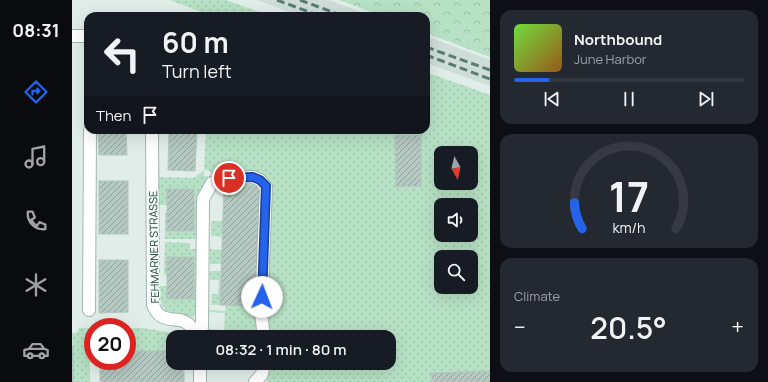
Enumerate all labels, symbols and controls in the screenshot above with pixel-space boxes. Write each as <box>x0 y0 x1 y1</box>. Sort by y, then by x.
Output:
text: 08:31 <box>12 18 60 42</box>
text: 60 m <box>162 23 229 61</box>
icon: left <box>96 28 148 80</box>
text: Northbound <box>574 29 662 50</box>
text: June Harbor <box>574 50 647 68</box>
text: Turn left <box>162 59 232 83</box>
icon: directions <box>22 78 50 106</box>
icon: previous <box>541 88 563 110</box>
icon: pause <box>618 88 640 110</box>
icon: next <box>695 88 717 110</box>
icon: arrive <box>139 104 161 126</box>
text: Then <box>96 105 131 126</box>
icon: music <box>22 143 50 171</box>
north arrow <box>434 146 478 190</box>
map controls <box>434 146 478 294</box>
pin <box>212 161 246 195</box>
icon: arrive <box>218 167 240 189</box>
text: 17 <box>609 168 649 224</box>
street label: FEHMARNER STRASSE <box>145 191 162 303</box>
button: sound <box>434 198 478 242</box>
icon: phone <box>22 207 50 235</box>
text: km/h <box>612 218 646 237</box>
button: search <box>434 250 478 294</box>
icon: climate <box>22 271 50 299</box>
position arrow <box>241 276 283 318</box>
text: Climate <box>514 287 560 305</box>
text: 20.5° <box>590 307 667 348</box>
text: − <box>514 312 526 342</box>
text: + <box>731 312 744 342</box>
speed limit sign: 20 <box>84 318 136 370</box>
icon: car <box>22 336 50 364</box>
text: 08:32 · 1 min · 80 m <box>215 339 347 360</box>

